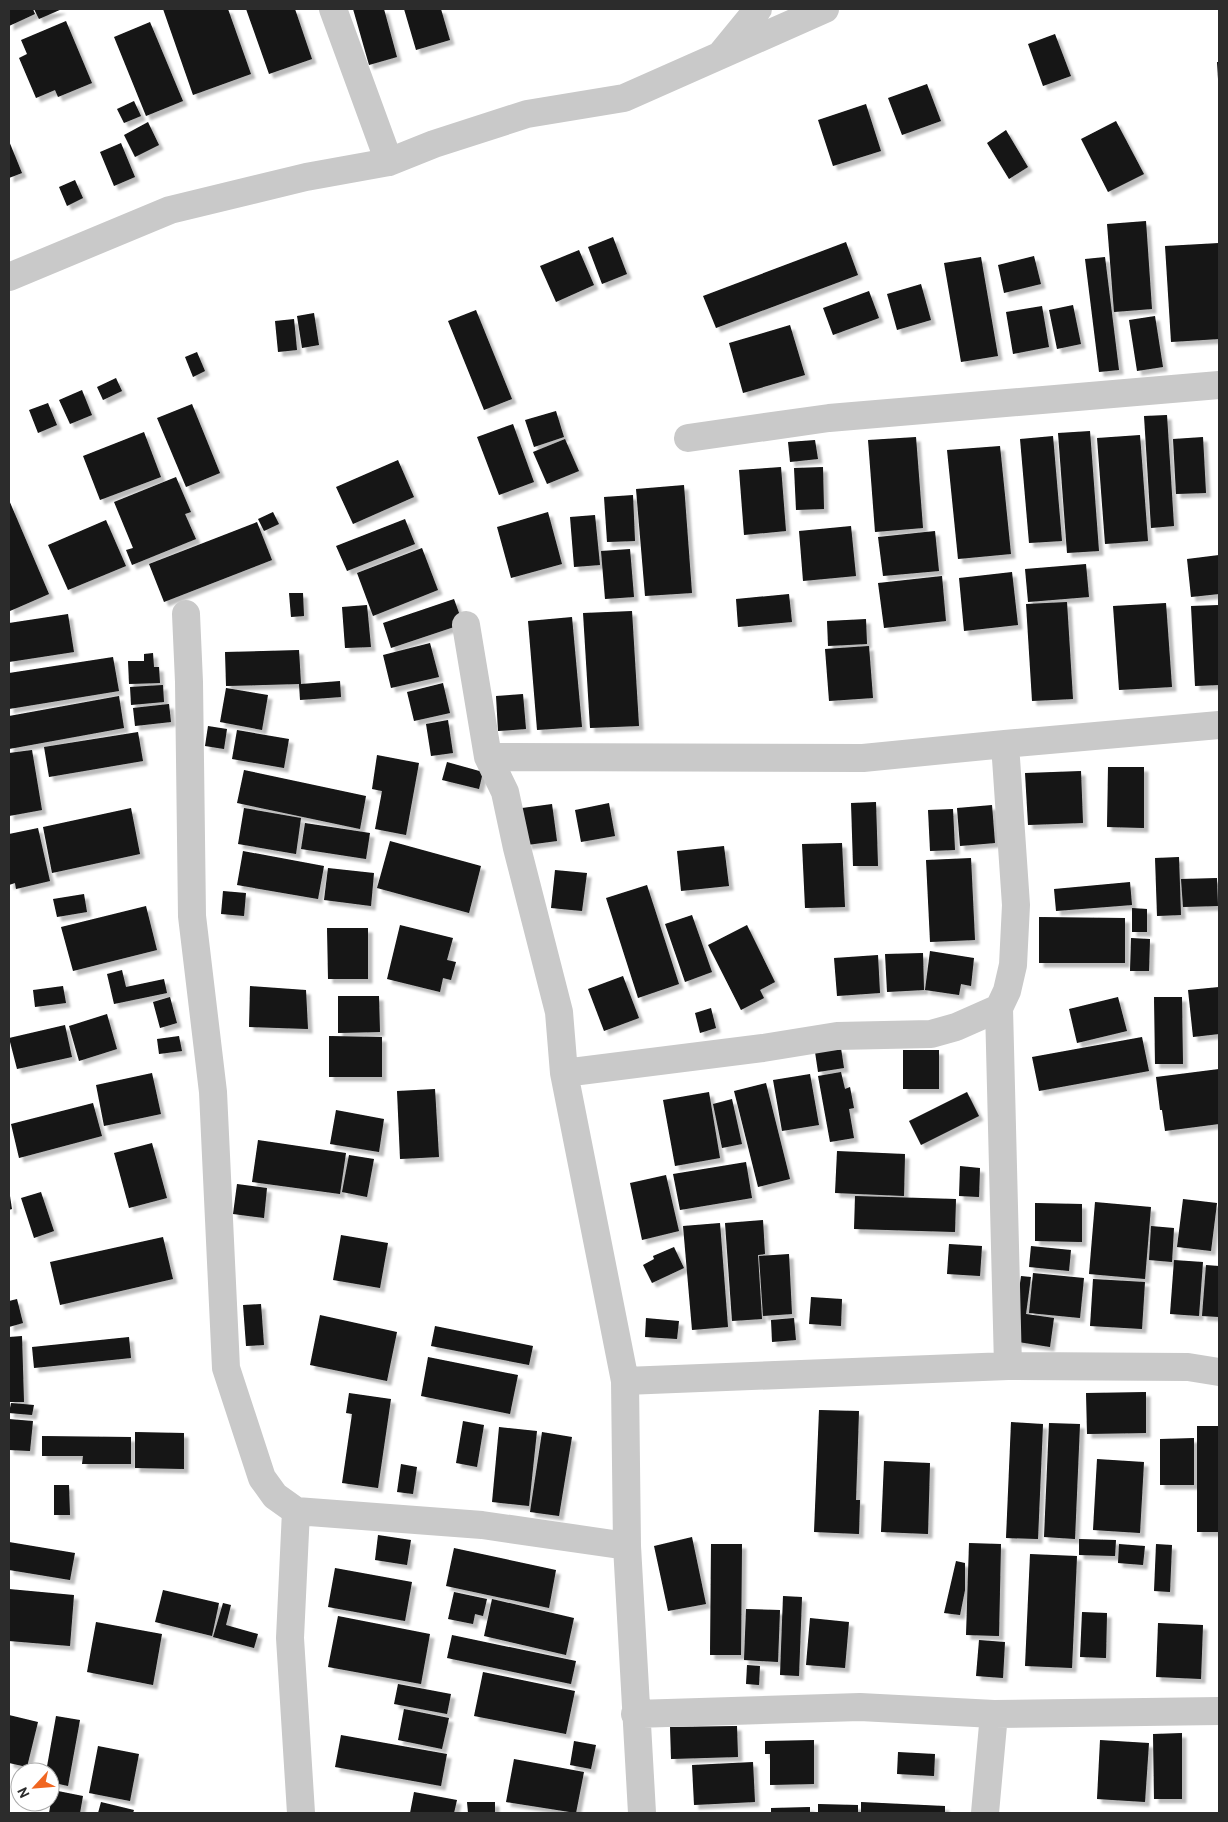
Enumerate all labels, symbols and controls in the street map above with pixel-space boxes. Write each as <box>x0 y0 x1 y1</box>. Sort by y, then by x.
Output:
north arrow <box>10 1762 60 1812</box>
text: N <box>15 1784 35 1800</box>

